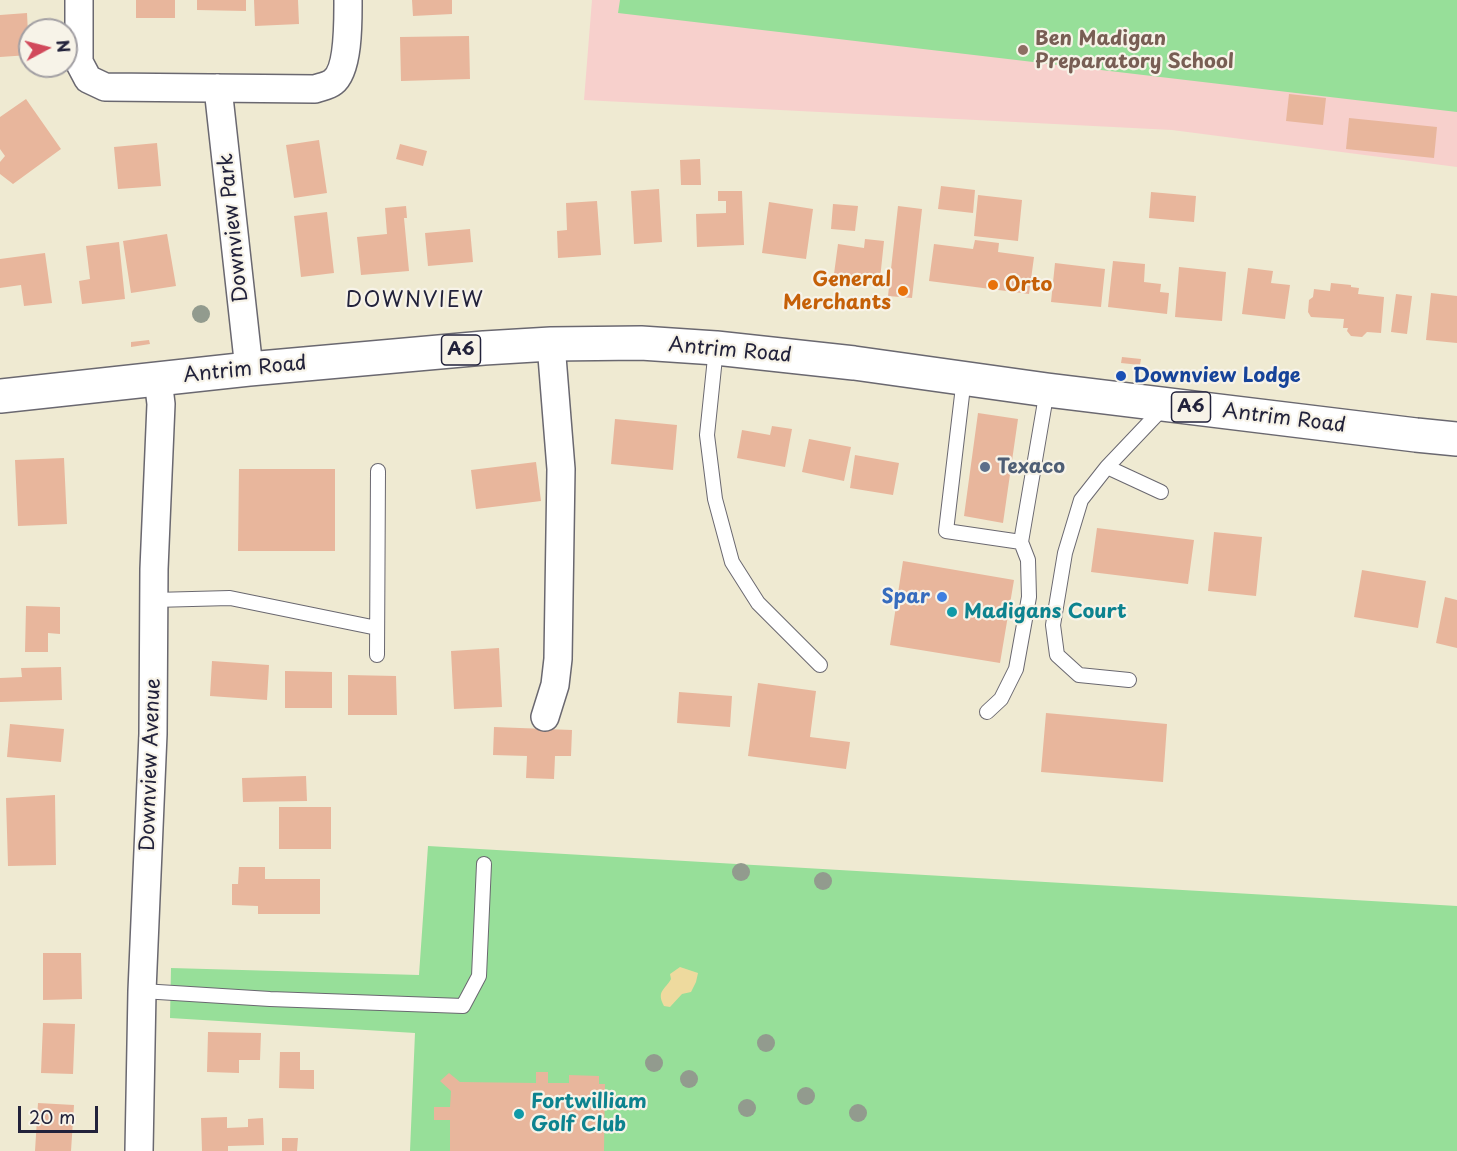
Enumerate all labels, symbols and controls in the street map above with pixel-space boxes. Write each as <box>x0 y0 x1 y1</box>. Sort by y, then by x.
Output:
north arrow <box>18 18 78 78</box>
place label: Ben Madigan Preparatory School <box>1035 27 1234 74</box>
text: N <box>51 38 77 54</box>
marker: Ben Madigan Preparatory School <box>1016 43 1030 57</box>
street label: Downview Park <box>214 152 254 304</box>
place label: General Merchants <box>783 268 891 315</box>
place label: Orto <box>1005 273 1052 297</box>
marker: Orto <box>986 278 1000 292</box>
marker: General Merchants <box>896 284 910 298</box>
district label: DOWNVIEW <box>345 288 485 314</box>
street label: Antrim Road <box>667 334 793 368</box>
road number: A6 <box>442 335 480 365</box>
street label: Antrim Road <box>182 352 308 388</box>
place label: Downview Lodge <box>1133 364 1301 388</box>
marker: Downview Lodge <box>1114 369 1128 383</box>
road number: A6 <box>1172 392 1210 422</box>
street label: Antrim Road <box>1221 400 1347 438</box>
place label: Texaco <box>997 455 1065 479</box>
marker: Texaco <box>978 460 992 474</box>
place label: Spar <box>881 585 930 609</box>
marker: Spar <box>935 590 949 604</box>
place label: Madigans Court <box>964 600 1127 624</box>
marker: Madigans Court <box>945 605 959 619</box>
street label: Downview Avenue <box>136 678 166 852</box>
place label: Fortwilliam Golf Club <box>531 1090 647 1137</box>
scale bar <box>21 1094 100 1132</box>
text: 20 m <box>29 1103 75 1130</box>
marker: Fortwilliam Golf Club <box>512 1107 526 1121</box>

